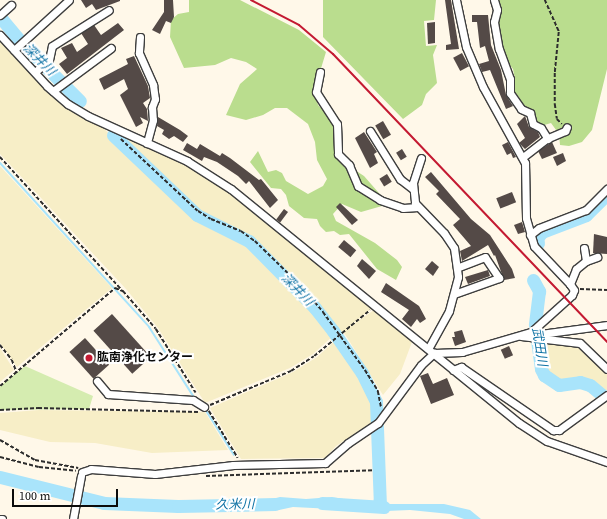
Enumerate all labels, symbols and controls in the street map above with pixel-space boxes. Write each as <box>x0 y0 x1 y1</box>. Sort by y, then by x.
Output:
water label: 深井川 <box>20 41 58 79</box>
water label: 深井川 <box>278 271 316 309</box>
water label: 武田川 <box>528 327 550 367</box>
place label: 肱南浄化センター <box>97 351 193 365</box>
marker: 肱南浄化センター <box>84 353 94 363</box>
scale bar <box>14 481 120 507</box>
text: 100 m <box>19 488 51 504</box>
water label: 久米川 <box>215 497 255 513</box>

